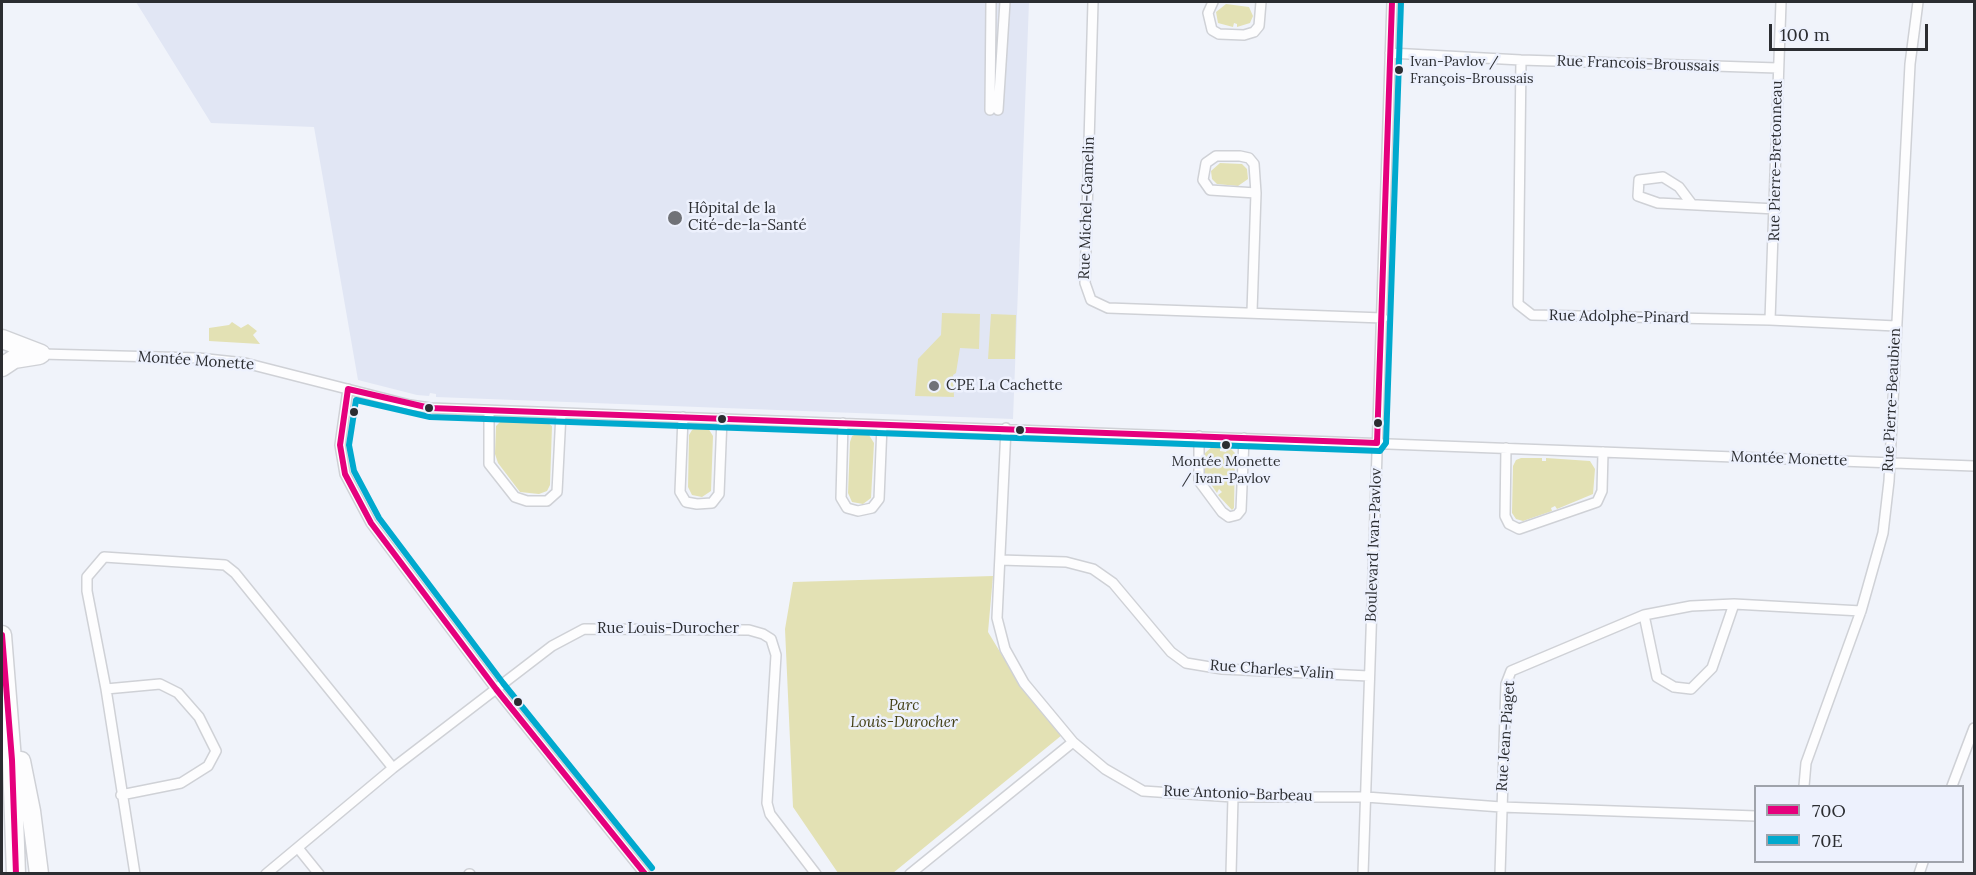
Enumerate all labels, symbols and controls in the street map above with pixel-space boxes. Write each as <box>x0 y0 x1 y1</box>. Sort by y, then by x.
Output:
scale bar <box>1772 12 1931 50</box>
text: 100 m <box>1780 23 1830 46</box>
street label: Rue Francois-Broussais <box>1556 52 1720 76</box>
place label: Ivan-Pavlov / François-Broussais <box>1410 54 1534 86</box>
marker: Ivan-Pavlov / François-Broussais <box>1393 64 1405 76</box>
street label: Rue Pierre-Bretonneau <box>1766 80 1786 242</box>
street label: Rue Michel-Gamelin <box>1076 136 1098 280</box>
place label: Hôpital de la Cité-de-la-Santé <box>688 200 807 235</box>
marker: Hôpital de la Cité-de-la-Santé <box>666 209 684 227</box>
street label: Rue Adolphe-Pinard <box>1549 307 1689 327</box>
street label: Rue Pierre-Beaubien <box>1879 328 1905 472</box>
street label: Montée Monette <box>137 348 255 374</box>
place label: CPE La Cachette <box>946 377 1063 395</box>
marker: CPE La Cachette <box>927 379 941 393</box>
unlabelled marker <box>423 402 435 414</box>
unlabelled marker <box>348 406 360 418</box>
unlabelled marker <box>716 413 728 425</box>
unlabelled marker <box>1372 417 1384 429</box>
unlabelled marker <box>1014 424 1026 436</box>
marker: Montée Monette / Ivan-Pavlov <box>1220 439 1232 451</box>
street label: Montée Monette <box>1730 448 1848 470</box>
place label: Montée Monette / Ivan-Pavlov <box>1171 454 1281 486</box>
street label: Boulevard Ivan-Pavlov <box>1362 468 1386 622</box>
street label: Rue Louis-Durocher <box>597 620 739 638</box>
street label: Rue Charles-Valin <box>1209 657 1335 683</box>
street label: Rue Jean-Piaget <box>1493 680 1519 792</box>
unlabelled marker <box>512 696 524 708</box>
park label: Parc Louis-Durocher <box>850 697 958 732</box>
street label: Rue Antonio-Barbeau <box>1163 782 1313 806</box>
legend <box>1754 785 1964 863</box>
text: 70O <box>1812 799 1846 822</box>
text: 70E <box>1812 829 1843 852</box>

